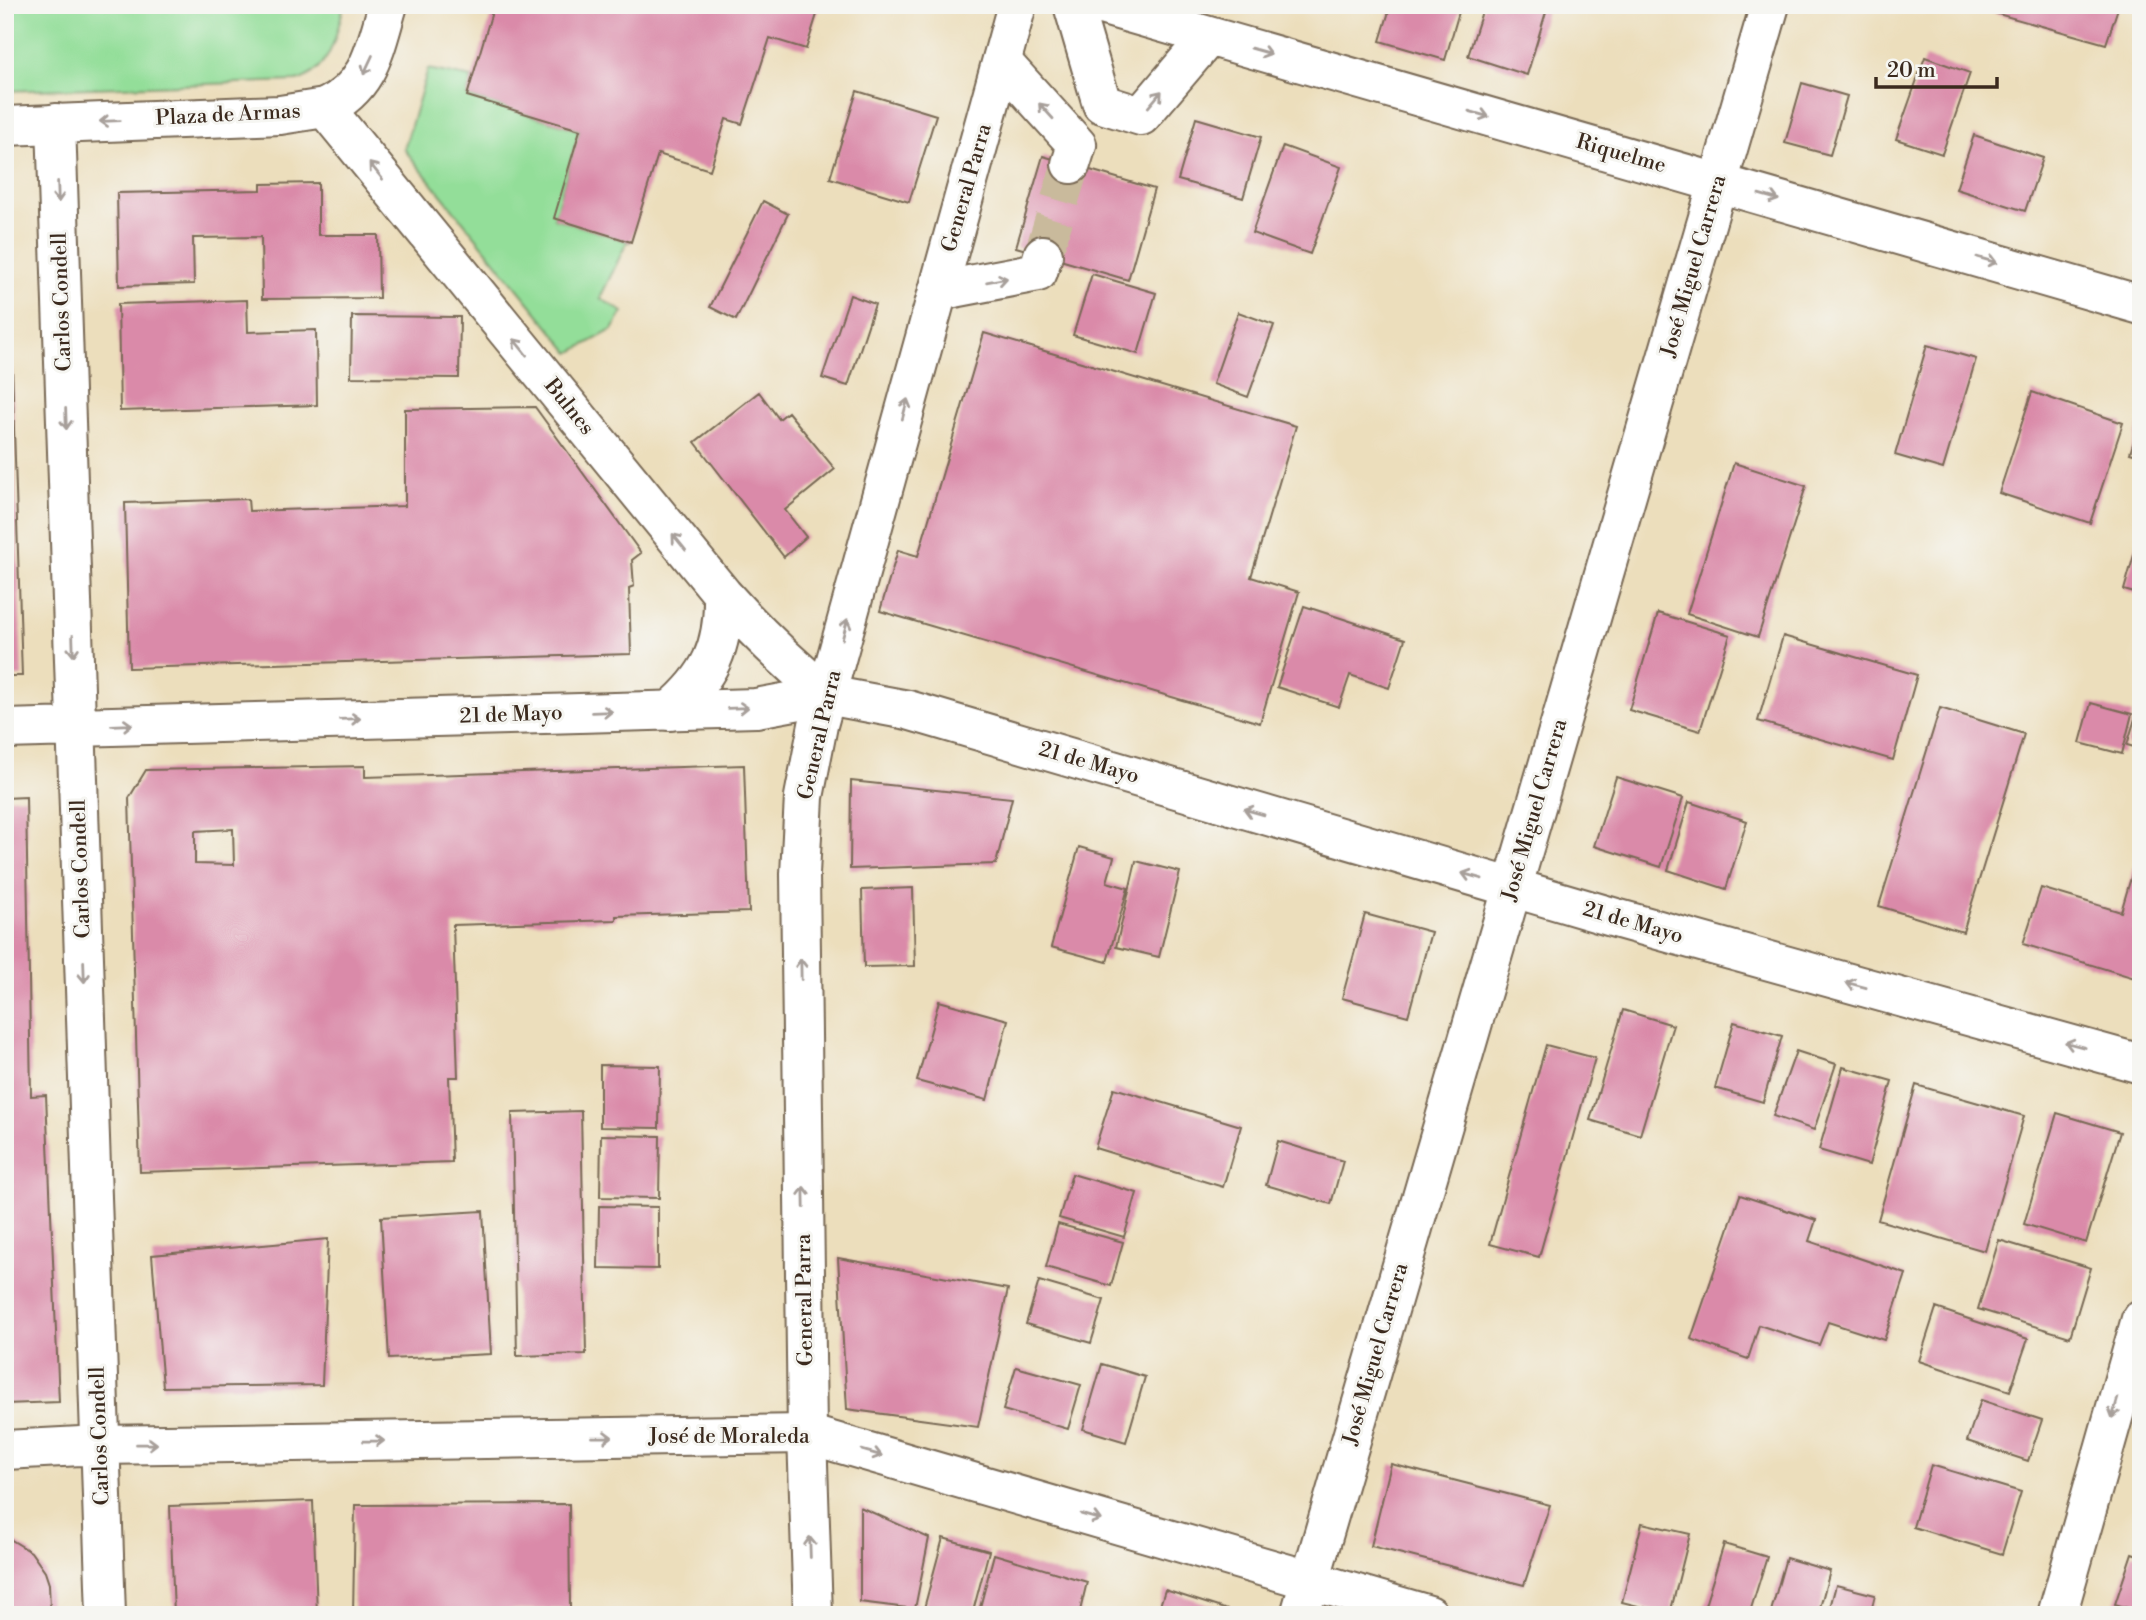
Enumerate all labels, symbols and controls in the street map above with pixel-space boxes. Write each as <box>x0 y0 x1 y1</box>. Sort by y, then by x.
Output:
one-way arrow <box>1249 45 1272 58</box>
scale bar <box>1876 46 1997 90</box>
one-way arrow <box>361 54 374 75</box>
text: 20 m <box>1887 58 1936 84</box>
one-way arrow <box>1147 90 1163 108</box>
street label: Plaza de Armas <box>155 98 301 132</box>
one-way arrow <box>1038 102 1054 120</box>
one-way arrow <box>1468 108 1490 121</box>
one-way arrow <box>99 115 122 128</box>
street label: General Parra <box>936 120 998 255</box>
street label: Riquelme <box>1573 129 1669 179</box>
one-way arrow <box>368 162 384 180</box>
street label: José Miguel Carrera <box>1655 172 1733 361</box>
one-way arrow <box>51 180 65 203</box>
one-way arrow <box>1758 191 1780 204</box>
street label: Carlos Condell <box>47 232 77 372</box>
one-way arrow <box>1976 255 1998 268</box>
one-way arrow <box>985 273 1008 286</box>
one-way arrow <box>512 338 528 356</box>
street label: Bulnes <box>538 373 600 441</box>
one-way arrow <box>900 399 913 421</box>
one-way arrow <box>59 407 72 430</box>
one-way arrow <box>672 533 687 551</box>
one-way arrow <box>839 618 852 641</box>
one-way arrow <box>67 635 80 658</box>
street label: General Parra <box>792 667 848 802</box>
street label: 21 de Mayo <box>459 700 563 730</box>
one-way arrow <box>726 702 749 715</box>
one-way arrow <box>590 706 613 719</box>
one-way arrow <box>338 712 361 726</box>
street label: José Miguel Carrera <box>1496 716 1574 905</box>
one-way arrow <box>111 719 134 732</box>
street label: 21 de Mayo <box>1036 736 1142 790</box>
street label: Carlos Condell <box>66 799 96 939</box>
one-way arrow <box>1243 804 1265 817</box>
one-way arrow <box>1461 869 1484 882</box>
street label: 21 de Mayo <box>1580 896 1686 950</box>
one-way arrow <box>794 958 808 981</box>
one-way arrow <box>78 960 91 983</box>
one-way arrow <box>1845 978 1867 991</box>
one-way arrow <box>2064 1038 2086 1051</box>
one-way arrow <box>797 1185 811 1208</box>
street label: General Parra <box>791 1233 819 1366</box>
street label: José Miguel Carrera <box>1337 1260 1415 1449</box>
street label: Carlos Condell <box>85 1366 115 1506</box>
one-way arrow <box>2108 1397 2121 1419</box>
street label: José de Moraleda <box>647 1424 810 1450</box>
one-way arrow <box>590 1431 613 1444</box>
one-way arrow <box>363 1434 386 1448</box>
one-way arrow <box>135 1437 158 1451</box>
one-way arrow <box>861 1448 883 1461</box>
one-way arrow <box>1079 1512 1101 1525</box>
one-way arrow <box>804 1535 817 1558</box>

